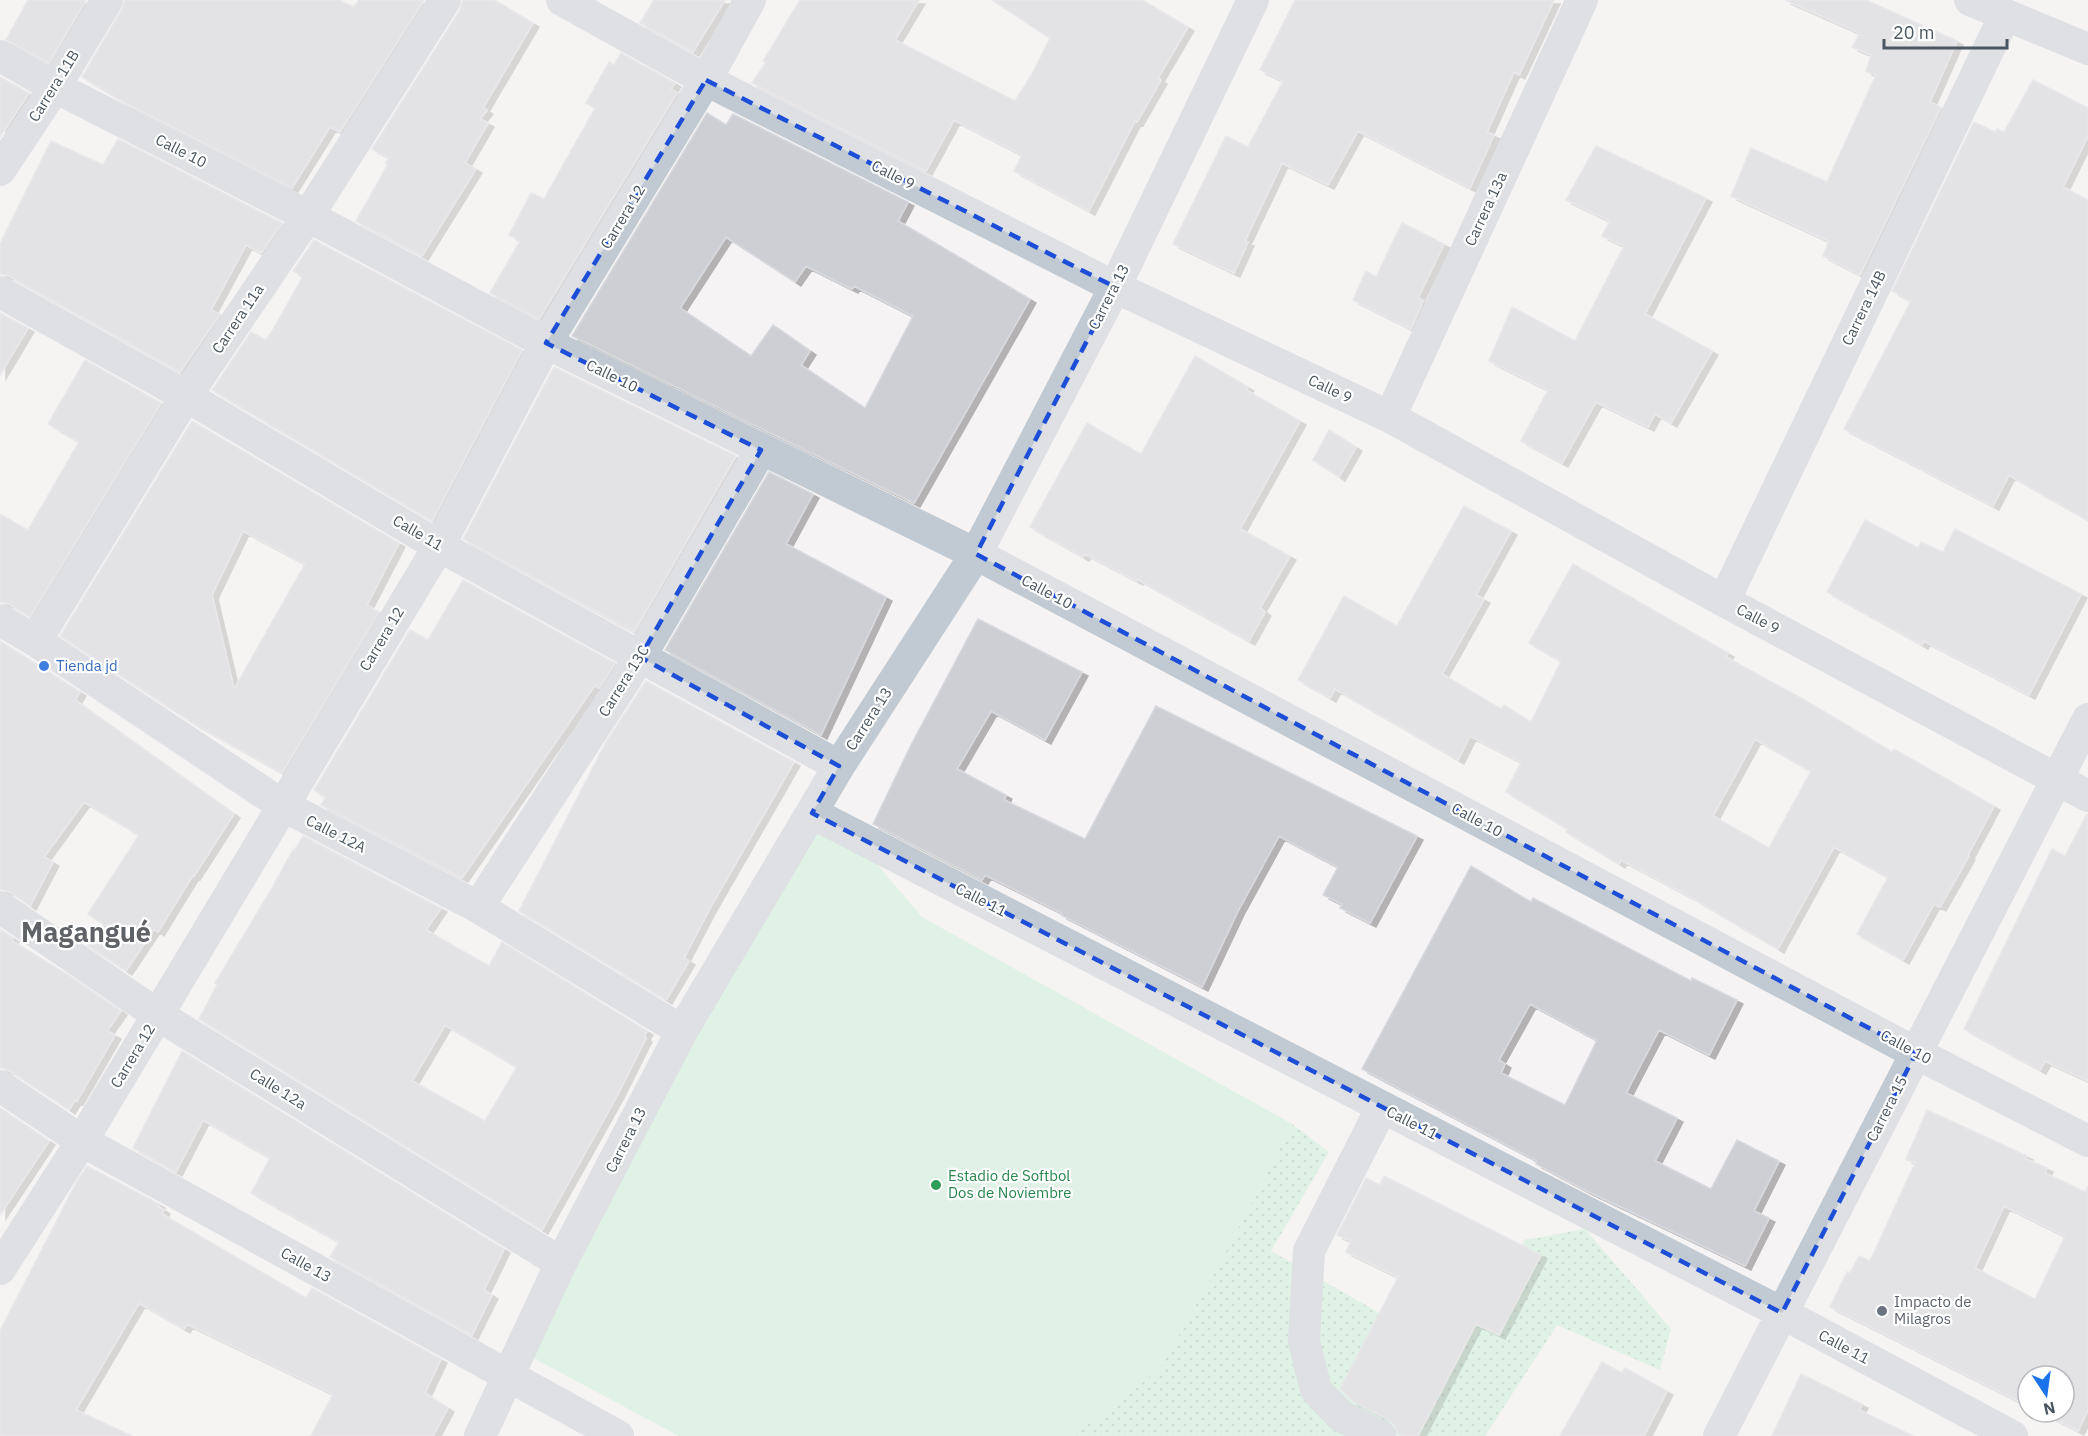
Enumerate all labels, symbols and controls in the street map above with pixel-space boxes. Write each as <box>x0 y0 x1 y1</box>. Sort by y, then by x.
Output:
scale bar <box>1884 12 2007 50</box>
text: 20 m <box>1893 21 1935 44</box>
street label: Carrera 11B <box>24 46 83 125</box>
street label: Calle 10 <box>152 130 210 172</box>
street label: Calle 9 <box>868 156 918 194</box>
street label: Carrera 13a <box>1460 169 1511 249</box>
street label: Carrera 12 <box>596 181 649 252</box>
street label: Carrera 13 <box>1084 261 1133 333</box>
street label: Carrera 14B <box>1837 267 1890 348</box>
street label: Carrera 11a <box>207 280 268 357</box>
street label: Calle 10 <box>583 355 641 396</box>
street label: Calle 9 <box>1305 370 1355 407</box>
street label: Calle 11 <box>390 511 447 555</box>
street label: Calle 10 <box>1018 570 1076 613</box>
street label: Calle 9 <box>1733 599 1783 638</box>
street label: Carrera 12 <box>355 603 408 674</box>
street label: Carrera 13C <box>594 641 653 720</box>
place label: Tienda jd <box>56 656 118 675</box>
marker: Tienda jd <box>37 659 51 673</box>
street label: Carrera 13 <box>841 684 896 754</box>
street label: Calle 10 <box>1448 798 1506 841</box>
street label: Calle 12A <box>303 810 370 857</box>
street label: Calle 11 <box>952 879 1010 921</box>
district label: Magangué <box>21 914 151 949</box>
street label: Carrera 12 <box>106 1020 159 1091</box>
street label: Calle 10 <box>1877 1025 1935 1068</box>
street label: Calle 12a <box>246 1064 310 1113</box>
street label: Carrera 15 <box>1862 1073 1911 1145</box>
street label: Calle 11 <box>1383 1102 1441 1144</box>
street label: Carrera 13 <box>601 1104 650 1176</box>
place label: Estadio de Softbol Dos de Noviembre <box>948 1166 1072 1202</box>
marker: Estadio de Softbol Dos de Noviembre <box>929 1178 943 1192</box>
street label: Calle 13 <box>278 1243 335 1286</box>
place label: Impacto de Milagros <box>1894 1292 1971 1328</box>
marker: Impacto de Milagros <box>1875 1304 1889 1318</box>
street label: Calle 11 <box>1815 1325 1873 1368</box>
north arrow <box>2016 1364 2076 1424</box>
text: N <box>2041 1398 2057 1420</box>

